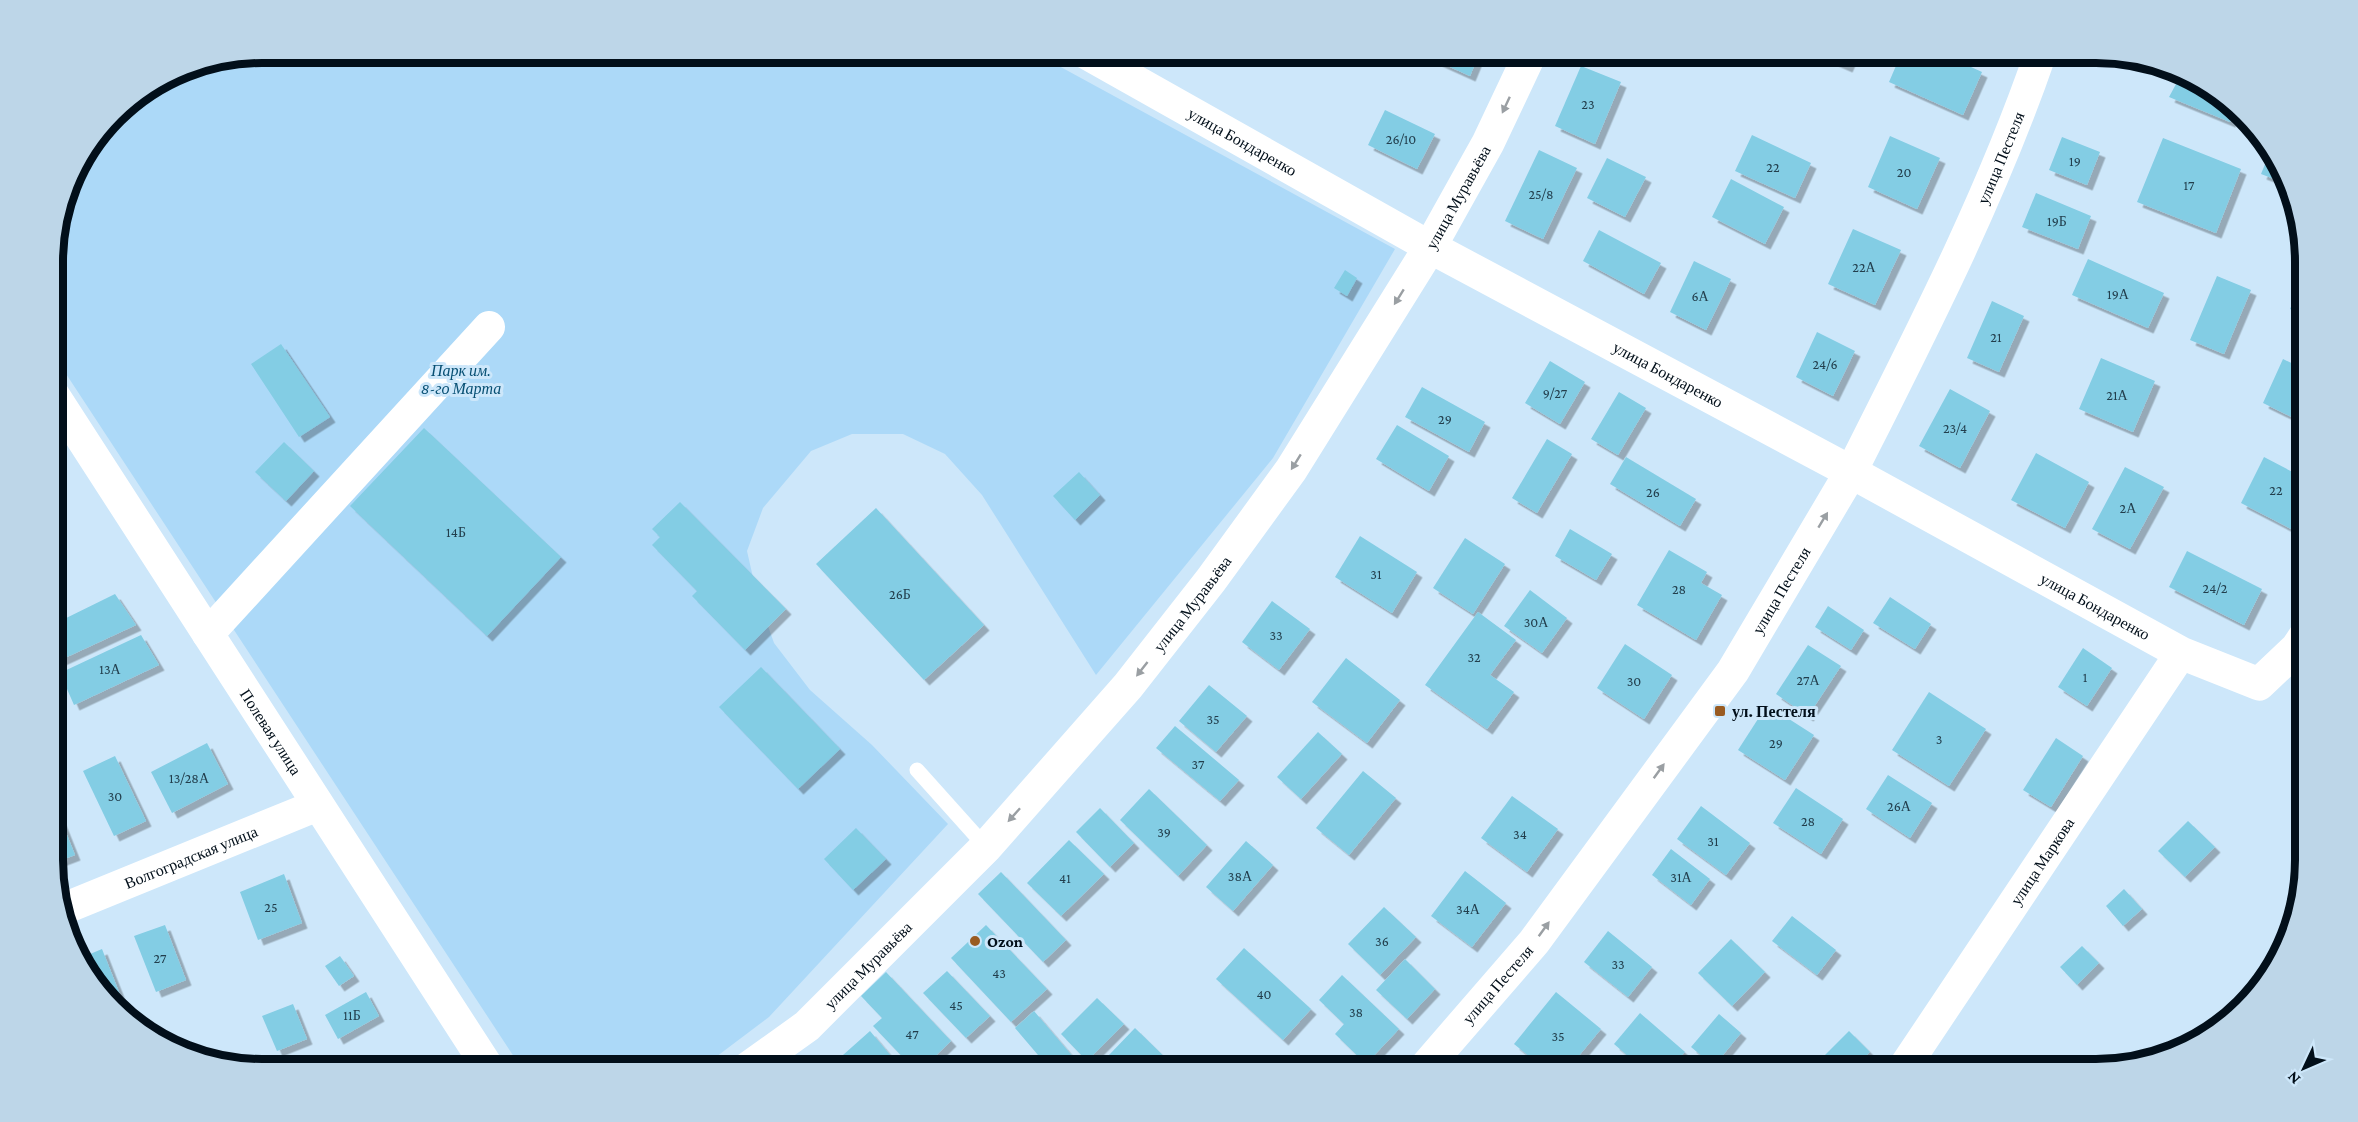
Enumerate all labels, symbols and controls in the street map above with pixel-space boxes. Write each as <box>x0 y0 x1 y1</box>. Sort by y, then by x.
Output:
house number: 23 <box>1581 96 1595 112</box>
one-way arrow <box>1502 97 1511 114</box>
street label: улица Бондаренко <box>1185 104 1300 179</box>
street label: улица Пестеля <box>1974 109 2027 207</box>
house number: 26/10 <box>1386 131 1416 147</box>
street label: улица Муравьёва <box>1422 143 1493 252</box>
house number: 19 <box>2069 153 2081 169</box>
house number: 22 <box>1766 159 1780 175</box>
house number: 20 <box>1897 164 1911 180</box>
house number: 17 <box>2183 177 2195 193</box>
house number: 25/8 <box>1528 186 1554 202</box>
house number: 19Б <box>2047 213 2067 229</box>
house number: 22А <box>1852 259 1877 275</box>
house number: 19А <box>2107 286 2130 302</box>
house number: 6А <box>1691 288 1709 304</box>
one-way arrow <box>1394 289 1405 305</box>
house number: 21 <box>1990 329 2002 345</box>
street label: улица Бондаренко <box>1610 338 1726 411</box>
house number: 24/6 <box>1812 356 1838 372</box>
park label: Парк им. 8-го Марта <box>421 362 501 398</box>
house number: 9/27 <box>1543 385 1568 401</box>
house number: 21А <box>2106 387 2129 403</box>
house number: 29 <box>1438 411 1452 427</box>
house number: 23/4 <box>1943 420 1967 436</box>
one-way arrow <box>1291 454 1302 470</box>
house number: 22 <box>2269 482 2283 498</box>
house number: 26 <box>1646 484 1660 500</box>
house number: 2А <box>2120 500 2137 516</box>
one-way arrow <box>1817 512 1828 528</box>
house number: 14Б <box>446 524 466 540</box>
street label: улица Пестеля <box>1748 543 1813 637</box>
street label: улица Муравьёва <box>1150 553 1234 655</box>
house number: 31 <box>1370 566 1382 582</box>
street label: улица Бондаренко <box>2037 569 2153 643</box>
house number: 24/2 <box>2202 580 2228 596</box>
house number: 28 <box>1672 581 1686 597</box>
house number: 26Б <box>889 586 911 602</box>
house number: 30А <box>1524 614 1549 630</box>
house number: 33 <box>1269 627 1283 643</box>
house number: 32 <box>1467 649 1481 665</box>
house number: 13А <box>99 661 122 677</box>
one-way arrow <box>1136 661 1148 676</box>
house number: 1 <box>2083 669 2088 685</box>
house number: 27А <box>1796 672 1820 688</box>
house number: 30 <box>1627 673 1641 689</box>
street label: Полевая улица <box>237 686 305 778</box>
place label: ул. Пестеля <box>1732 703 1816 721</box>
marker: ул. Пестеля <box>1713 704 1727 718</box>
house number: 35 <box>1206 711 1220 727</box>
house number: 3 <box>1936 731 1942 747</box>
house number: 29 <box>1769 735 1783 751</box>
house number: 37 <box>1192 756 1205 772</box>
one-way arrow <box>1653 764 1665 780</box>
house number: 13/28А <box>169 770 210 786</box>
house number: 30 <box>108 788 122 804</box>
house number: 26А <box>1887 798 1912 814</box>
one-way arrow <box>1007 808 1020 823</box>
house number: 28 <box>1801 813 1815 829</box>
street label: улица Маркова <box>2007 814 2077 909</box>
street label: Волгоградская улица <box>122 822 260 892</box>
house number: 39 <box>1157 824 1171 840</box>
house number: 34 <box>1513 826 1527 842</box>
house number: 31 <box>1707 833 1719 849</box>
house number: 38А <box>1228 868 1253 884</box>
house number: 31А <box>1670 869 1693 885</box>
house number: 41 <box>1059 870 1071 886</box>
house number: 25 <box>264 899 278 915</box>
house number: 34А <box>1456 901 1481 917</box>
street label: улица Муравьёва <box>821 918 915 1013</box>
one-way arrow <box>1538 921 1550 937</box>
place label: Ozon <box>987 933 1023 950</box>
house number: 36 <box>1375 933 1389 949</box>
marker: Ozon <box>968 934 982 948</box>
street label: улица Пестеля <box>1459 941 1536 1028</box>
house number: 27 <box>154 950 167 966</box>
house number: 33 <box>1611 956 1625 972</box>
house number: 43 <box>992 965 1006 981</box>
house number: 40 <box>1256 986 1272 1002</box>
house number: 45 <box>949 997 963 1013</box>
house number: 38 <box>1349 1004 1363 1020</box>
house number: 11Б <box>343 1007 361 1023</box>
house number: 47 <box>905 1026 919 1042</box>
house number: 35 <box>1551 1028 1565 1044</box>
north arrow <box>2274 1038 2334 1098</box>
text: N <box>2284 1068 2303 1088</box>

